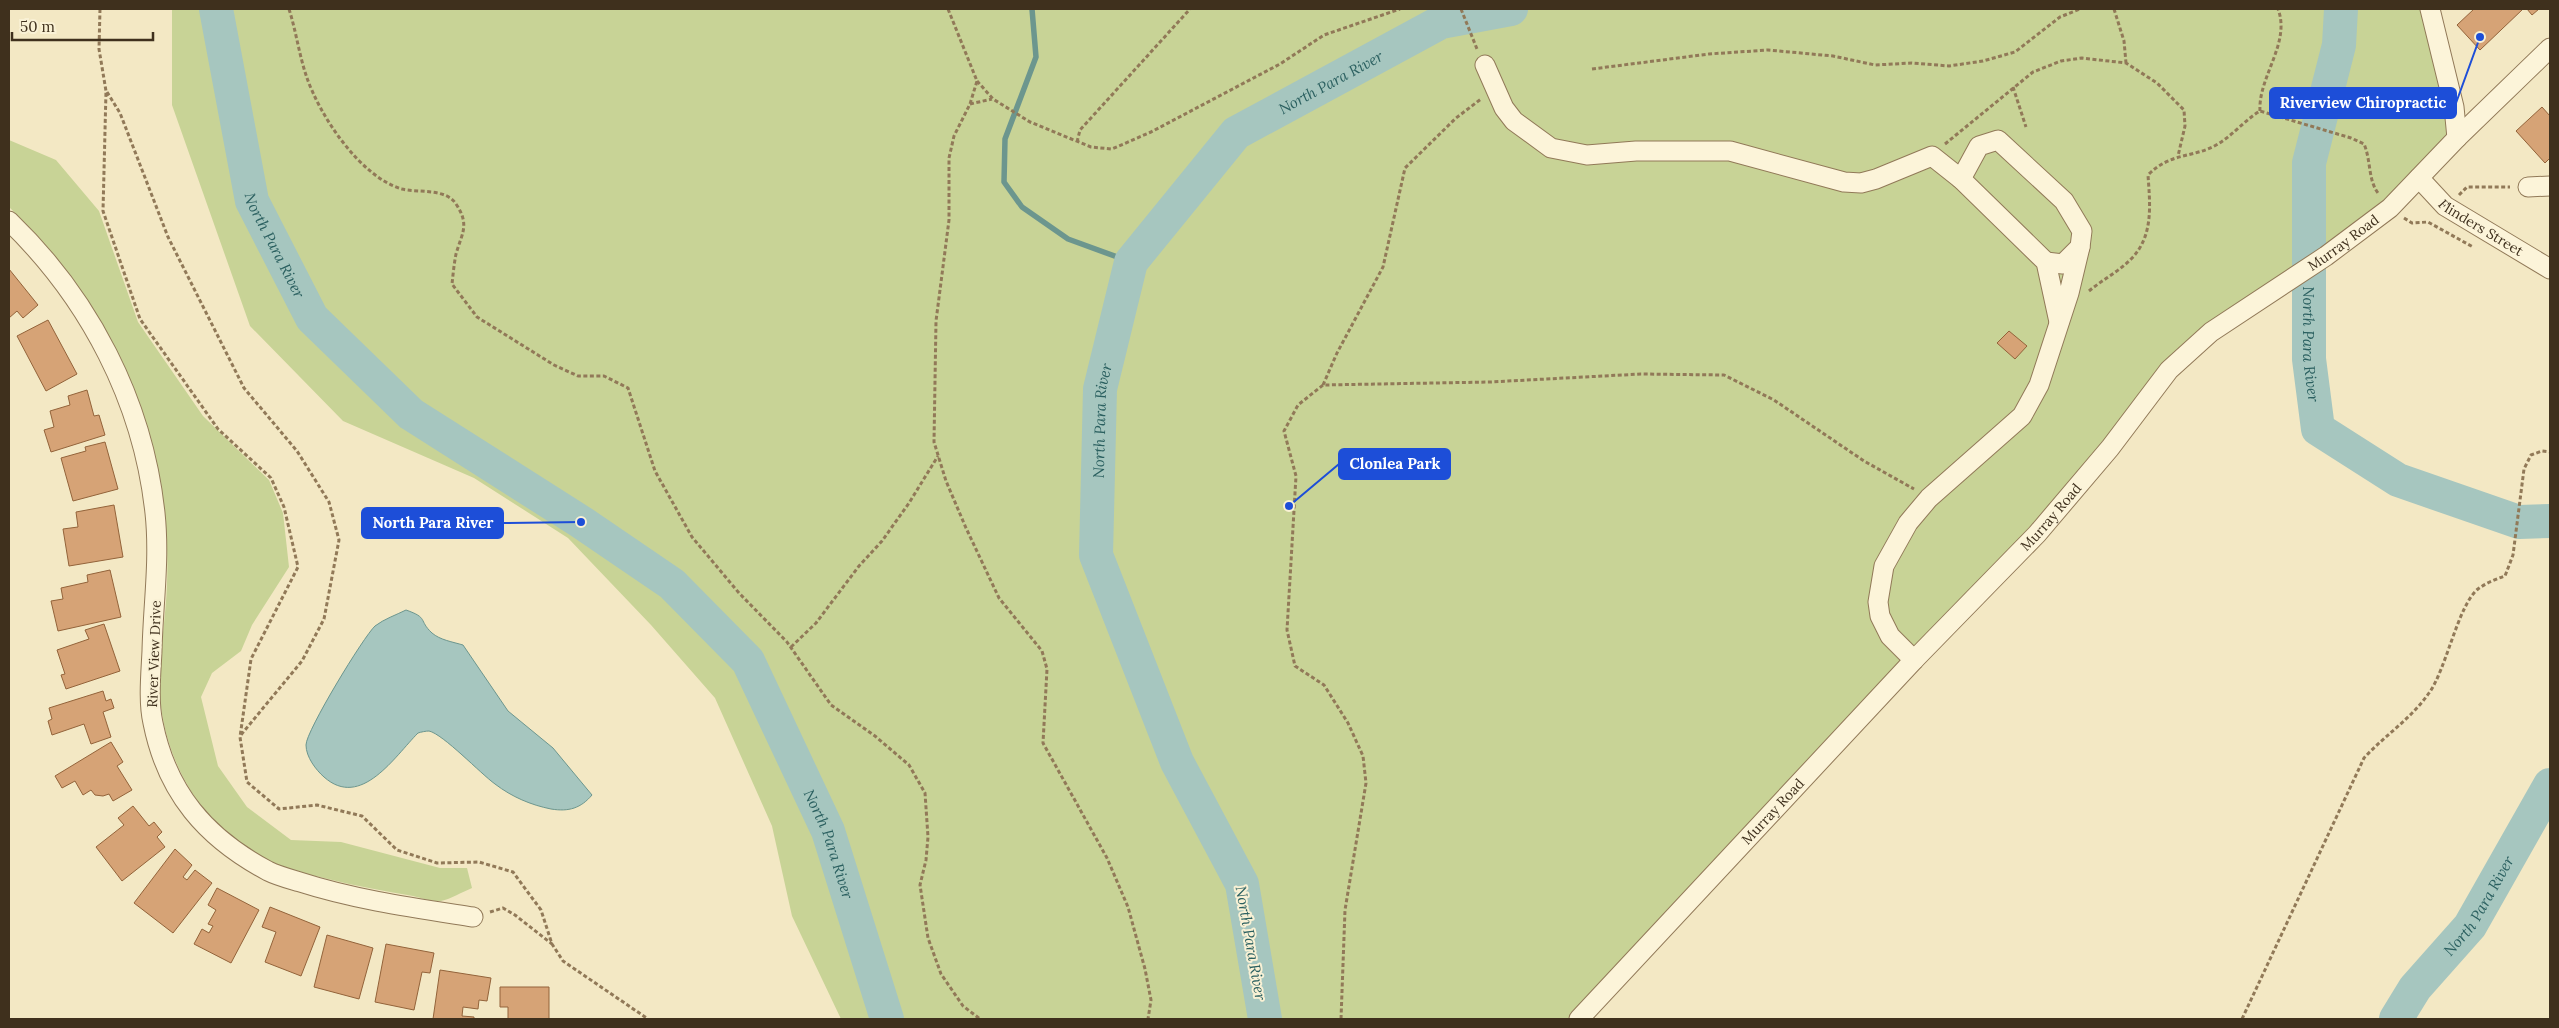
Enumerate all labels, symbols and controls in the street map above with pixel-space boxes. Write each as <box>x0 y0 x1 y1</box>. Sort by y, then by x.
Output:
scale bar <box>12 10 154 42</box>
text: 50 m <box>20 17 55 36</box>
water label: North Para River <box>1275 46 1386 118</box>
callout: Riverview Chiropractic <box>2270 88 2456 118</box>
text: Riverview Chiropractic <box>2280 93 2446 112</box>
water label: North Para River <box>241 191 310 301</box>
street label: Flinders Street <box>2434 195 2527 260</box>
street label: Murray Road <box>2304 211 2382 275</box>
water label: North Para River <box>2300 286 2324 403</box>
water label: North Para River <box>1088 361 1116 479</box>
callout: Clonlea Park <box>1339 449 1450 479</box>
text: Clonlea Park <box>1350 454 1441 473</box>
street label: Murray Road <box>2017 479 2085 555</box>
callout: North Para River <box>362 508 503 538</box>
text: North Para River <box>373 513 494 532</box>
street label: River View Drive <box>143 600 165 708</box>
street label: Murray Road <box>1738 775 1808 848</box>
water label: North Para River <box>800 786 858 901</box>
water label: North Para River <box>2439 852 2518 959</box>
water label: North Para River <box>1232 884 1270 1002</box>

